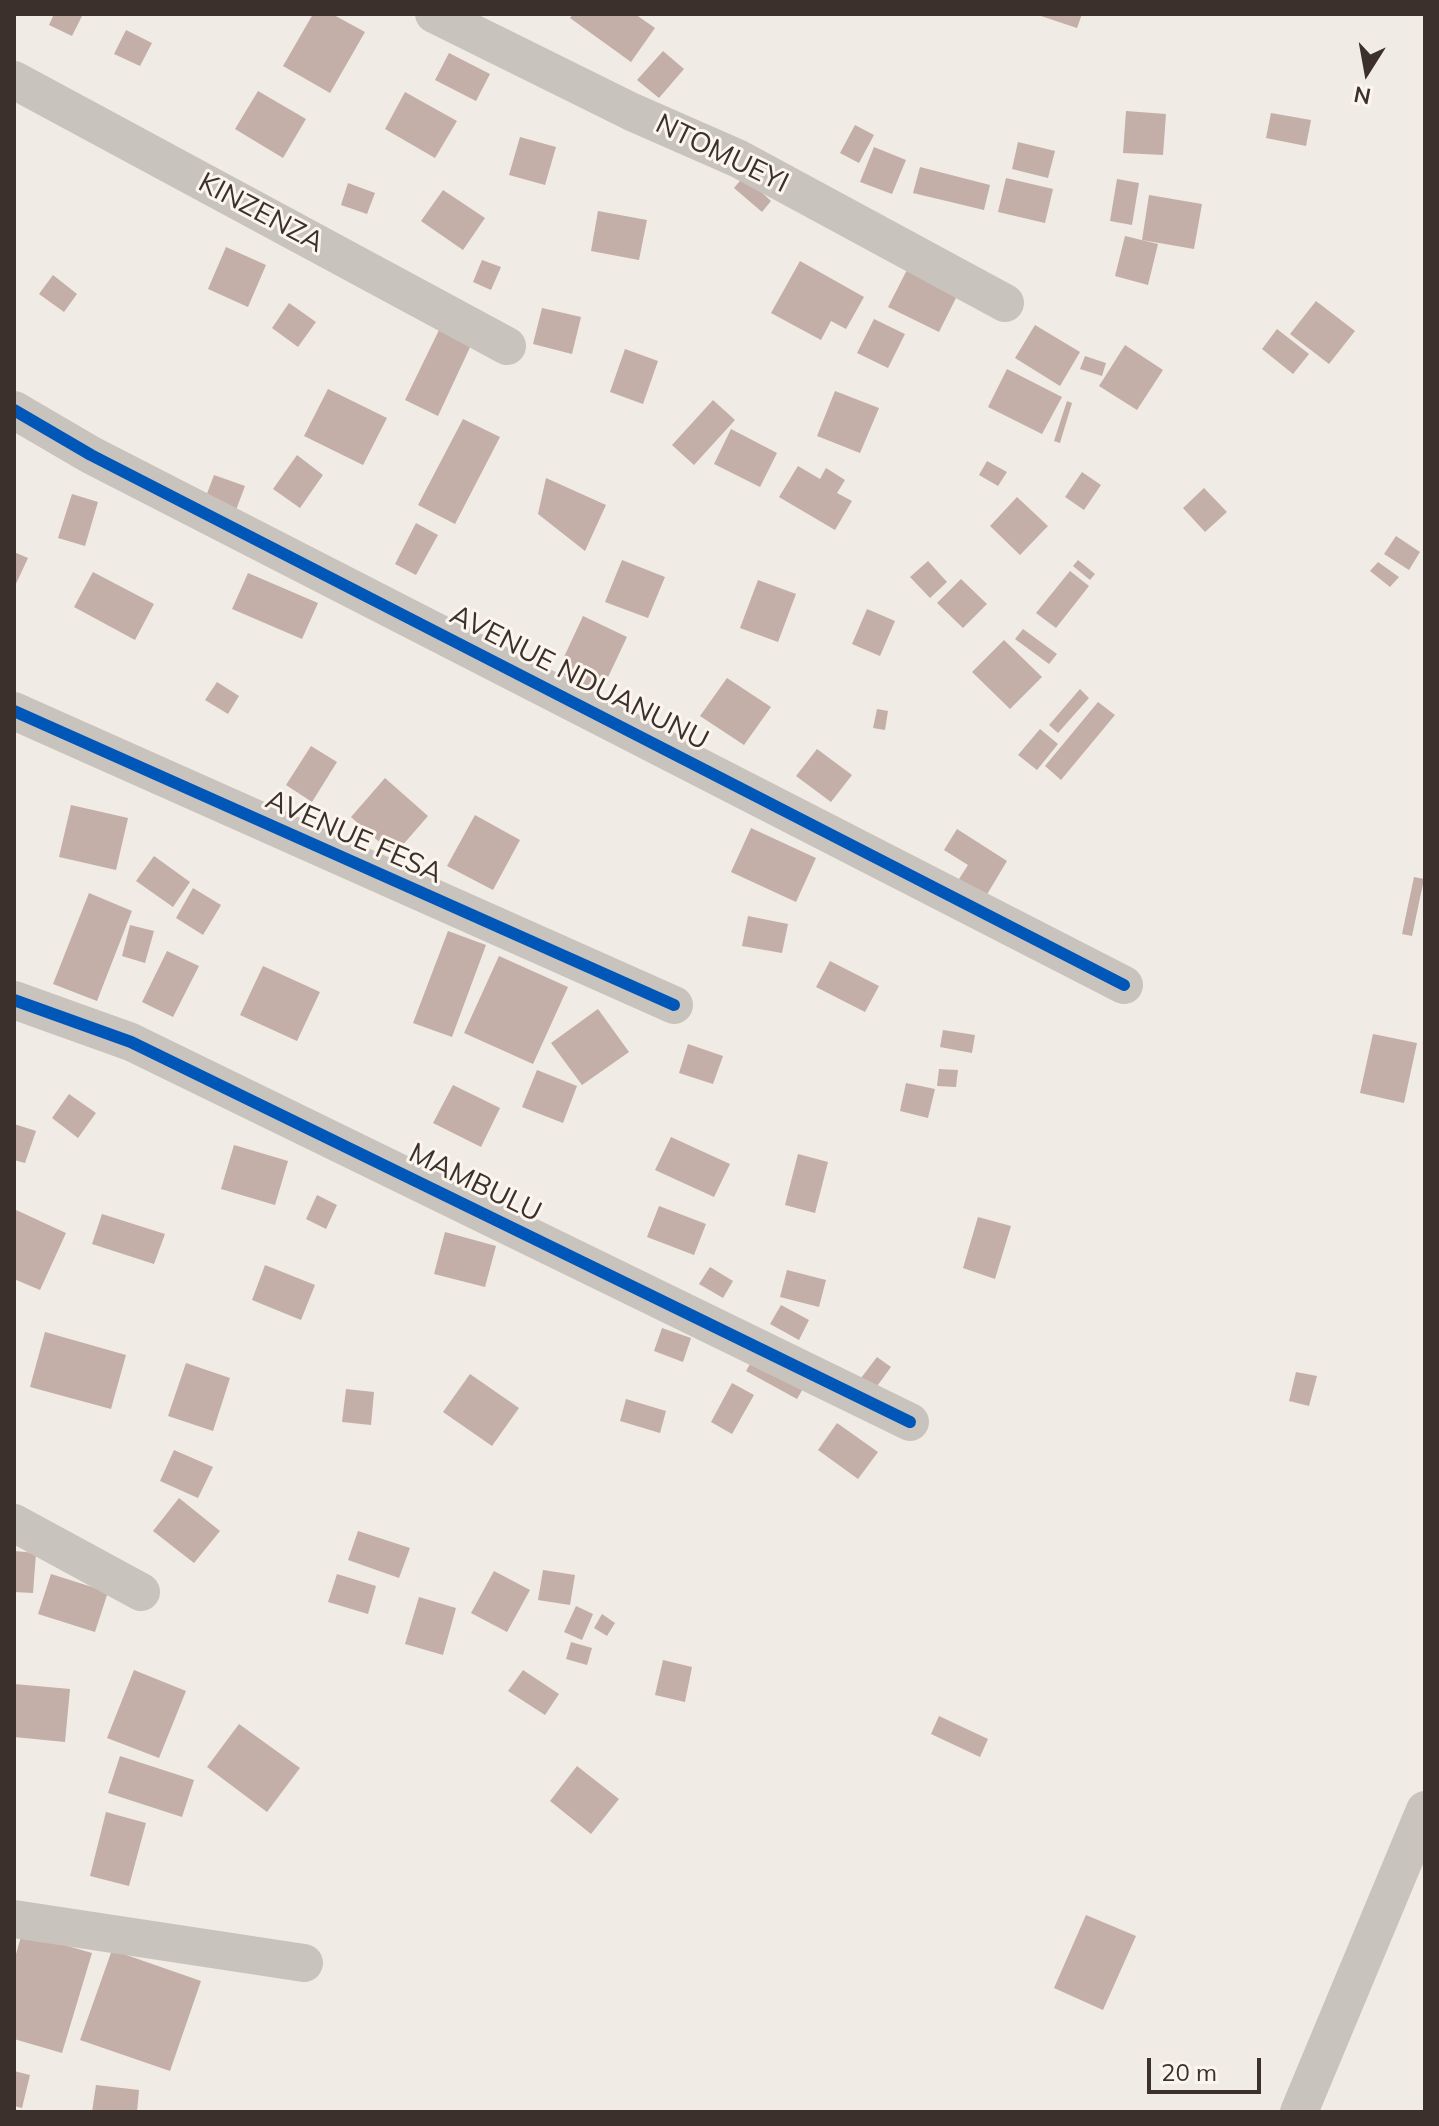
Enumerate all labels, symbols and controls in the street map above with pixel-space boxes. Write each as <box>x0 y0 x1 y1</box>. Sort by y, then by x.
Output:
north arrow <box>1327 32 1407 112</box>
text: N <box>1352 80 1373 111</box>
street label: NTOMUEYI <box>650 107 794 201</box>
street label: KINZENZA <box>193 166 329 260</box>
street label: AVENUE NDUANUNU <box>444 598 714 758</box>
street label: AVENUE FESA <box>260 783 448 891</box>
street label: MAMBULU <box>403 1137 547 1229</box>
scale bar <box>1151 2042 1265 2092</box>
text: 20 m <box>1161 2057 1217 2087</box>

